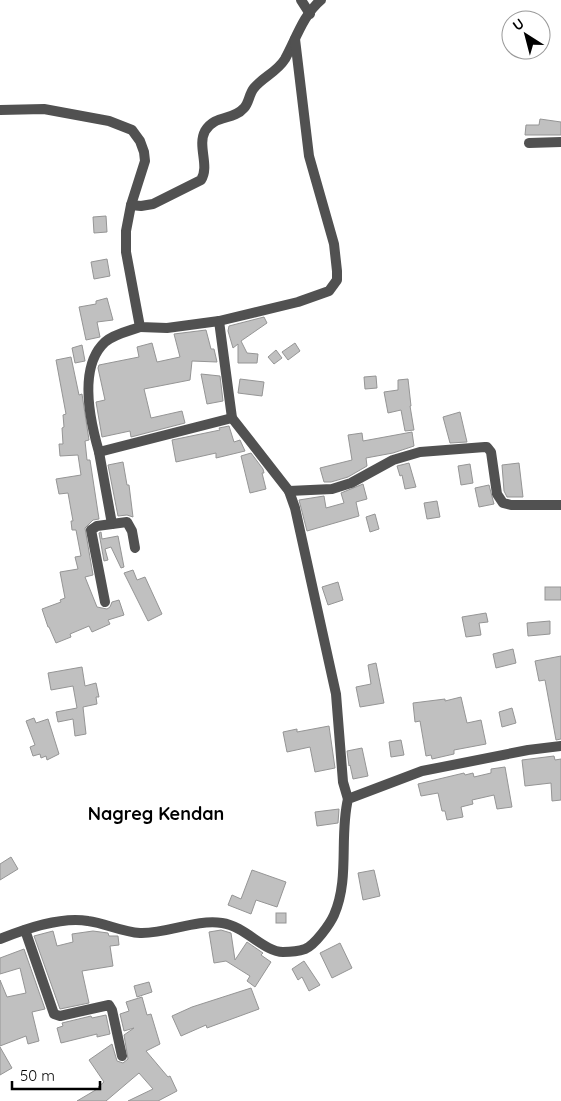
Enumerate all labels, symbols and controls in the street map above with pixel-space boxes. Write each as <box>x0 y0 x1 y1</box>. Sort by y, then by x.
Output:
north arrow <box>501 10 551 60</box>
text: U <box>509 14 528 35</box>
district label: Nagreg Kendan <box>88 802 224 825</box>
scale bar <box>12 1058 100 1090</box>
text: 50 m <box>20 1066 55 1085</box>

